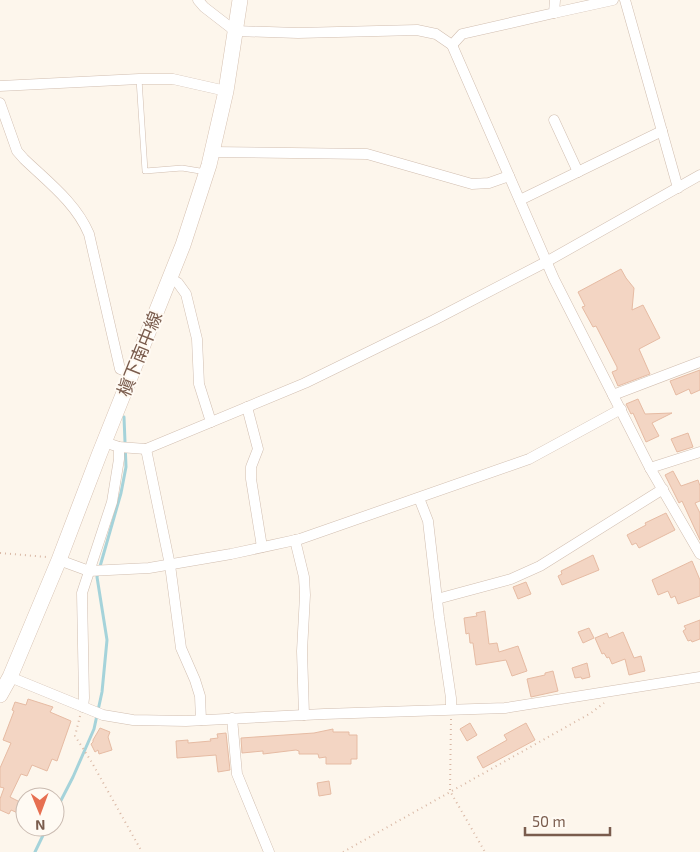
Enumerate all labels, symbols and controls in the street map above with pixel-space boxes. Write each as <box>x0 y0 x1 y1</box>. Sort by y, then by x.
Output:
street label: 槇下南中線 <box>112 308 166 399</box>
north arrow <box>15 787 65 837</box>
scale bar <box>525 804 610 836</box>
text: 50 m <box>532 812 566 830</box>
text: N <box>35 817 45 834</box>

